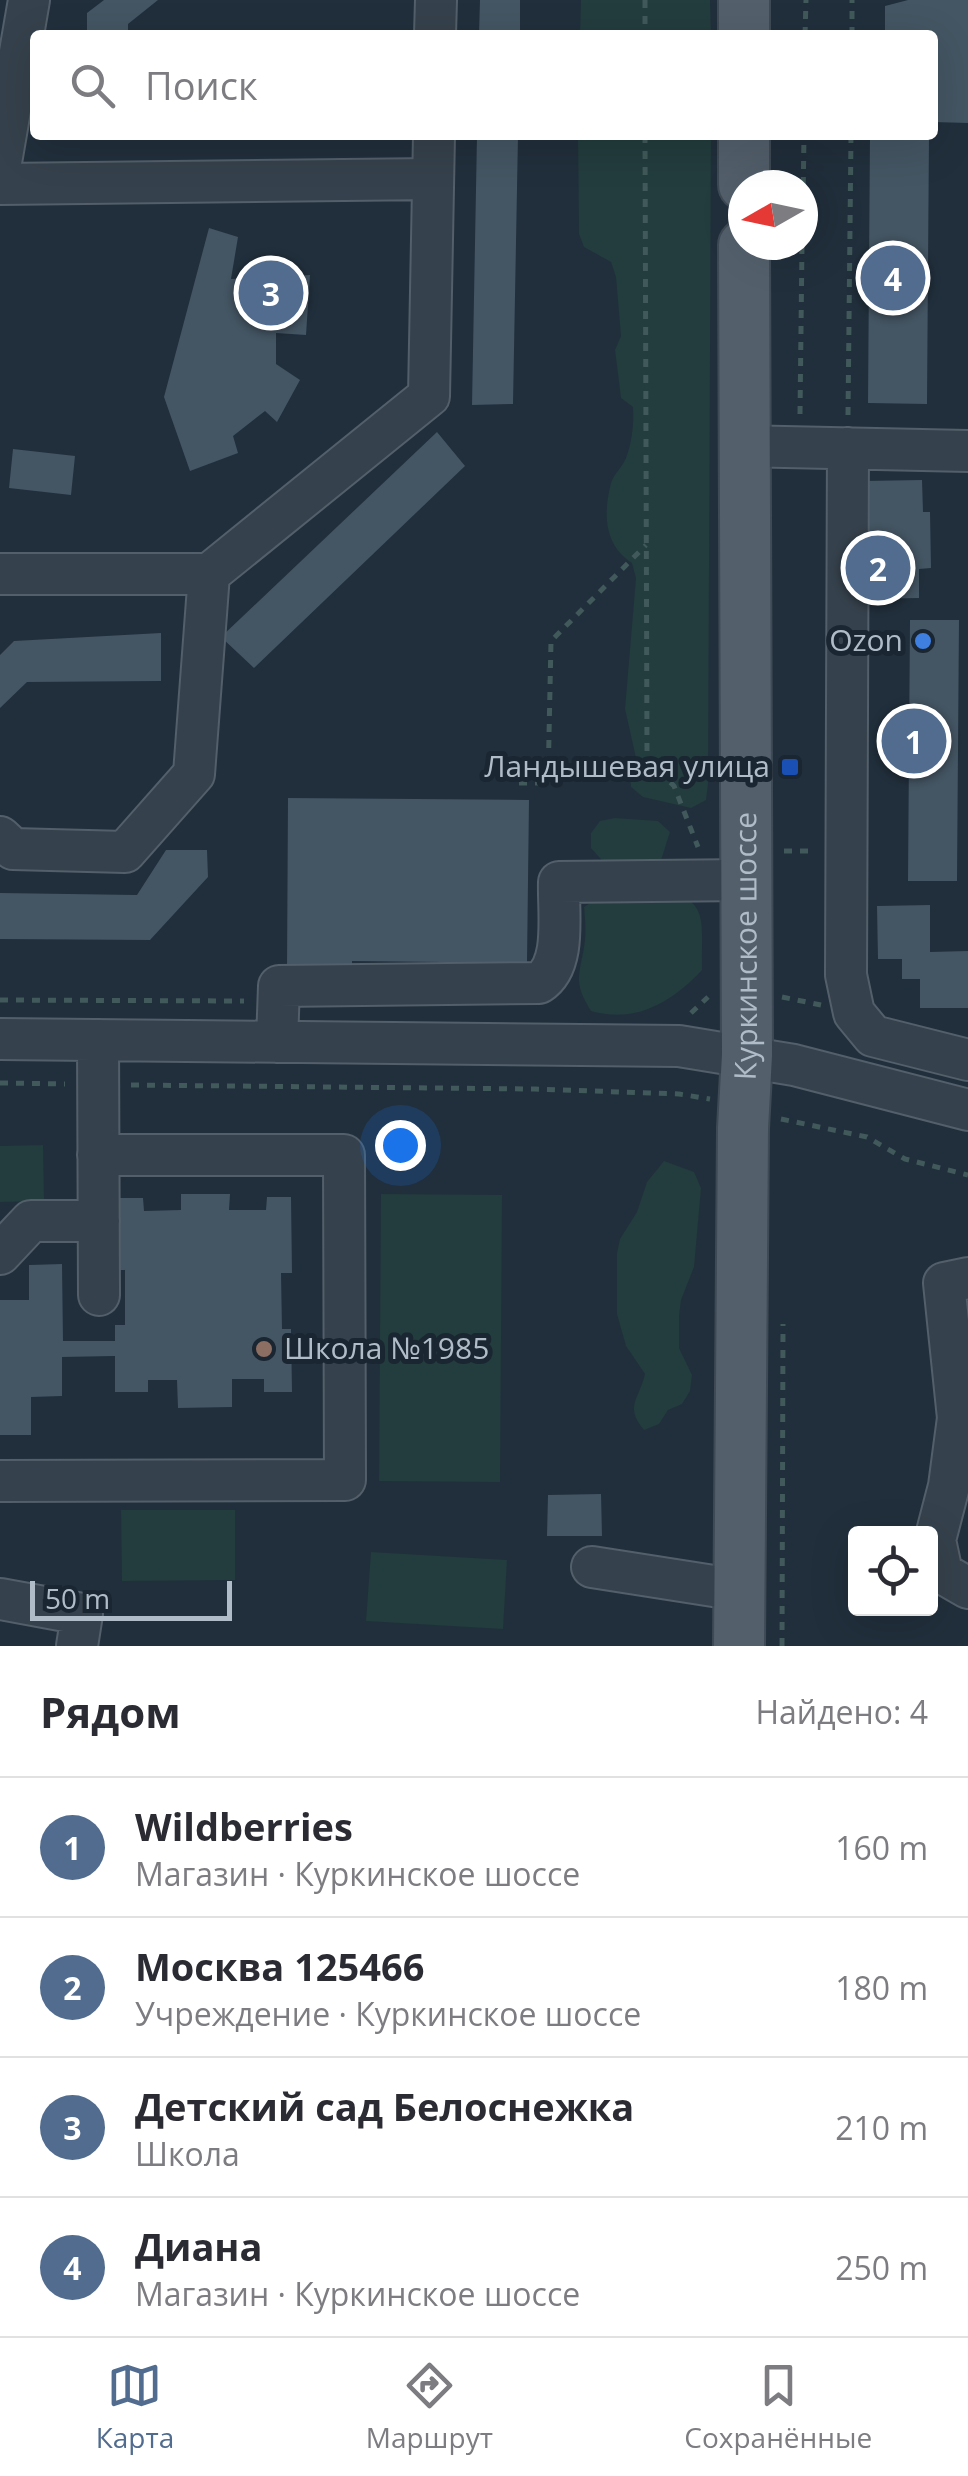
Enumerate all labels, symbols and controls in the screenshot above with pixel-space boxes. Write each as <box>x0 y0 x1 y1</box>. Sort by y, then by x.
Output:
search box <box>30 30 938 140</box>
icon: search <box>65 58 120 113</box>
text: Поиск <box>145 59 258 111</box>
north arrow <box>728 170 818 260</box>
pin: 4 <box>860 240 926 316</box>
pin: 3 <box>238 256 304 330</box>
pin: 2 <box>846 530 910 606</box>
place label: Ozon <box>829 619 903 660</box>
marker: Ozon <box>912 630 934 652</box>
pin: 1 <box>882 704 946 778</box>
place label: Ландышевая улица <box>484 745 770 786</box>
marker: Ландышевая улица <box>779 756 801 778</box>
street label: Куркинское шоссе <box>724 812 766 1081</box>
your location <box>375 1120 426 1171</box>
place label: Школа №1985 <box>284 1327 489 1368</box>
marker: Школа №1985 <box>253 1338 275 1360</box>
map controls <box>848 1526 938 1616</box>
button: locate <box>848 1526 938 1616</box>
scale bar <box>30 1576 232 1620</box>
text: 50 m <box>45 1579 110 1617</box>
text: Рядом <box>40 1683 181 1740</box>
text: Найдено: 4 <box>755 1690 928 1733</box>
text: Wildberries <box>135 1800 353 1852</box>
text: 1 <box>63 1826 82 1869</box>
text: 160 m <box>835 1826 928 1869</box>
text: Магазин · Куркинское шоссе <box>135 1852 580 1895</box>
text: Москва 125466 <box>135 1940 425 1992</box>
text: 2 <box>63 1966 82 2009</box>
text: 180 m <box>835 1966 928 2009</box>
text: Учреждение · Куркинское шоссе <box>135 1992 641 2035</box>
text: Детский сад Белоснежка <box>135 2080 634 2132</box>
text: 3 <box>63 2106 82 2149</box>
text: 210 m <box>835 2106 928 2149</box>
text: Школа <box>135 2132 240 2175</box>
text: Диана <box>135 2220 262 2272</box>
text: 4 <box>63 2246 82 2289</box>
text: 250 m <box>835 2246 928 2289</box>
text: Магазин · Куркинское шоссе <box>135 2272 580 2315</box>
tab: Карта <box>96 2358 174 2456</box>
tab: Маршрут <box>366 2358 493 2456</box>
tab: Сохранённые <box>684 2358 872 2456</box>

